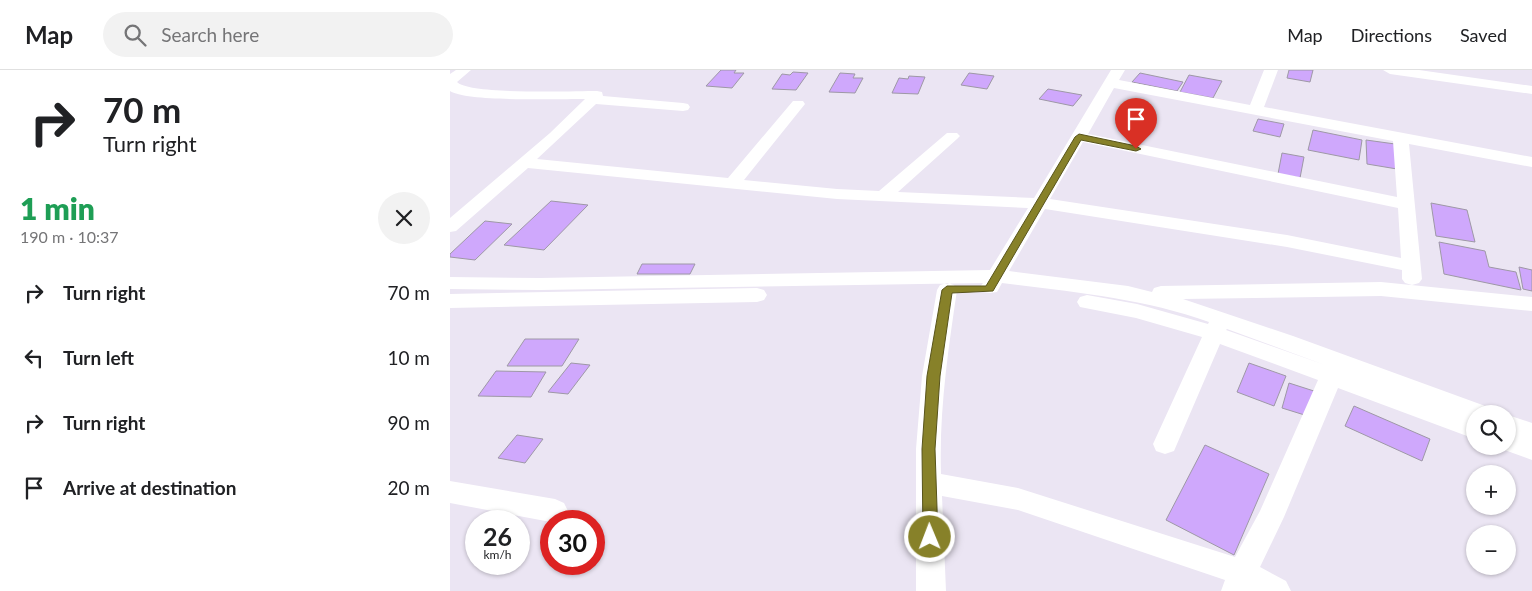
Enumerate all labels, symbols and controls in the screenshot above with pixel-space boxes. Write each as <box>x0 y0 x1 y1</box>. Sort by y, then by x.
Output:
search box <box>103 12 453 57</box>
text: Map <box>25 20 73 49</box>
icon: search <box>121 21 149 49</box>
text: Search here <box>161 23 259 46</box>
text: Map <box>1287 24 1323 46</box>
text: Directions <box>1351 24 1432 46</box>
text: Saved <box>1460 24 1507 46</box>
text: 70 m <box>103 88 181 130</box>
icon: right <box>20 90 85 155</box>
pin <box>1115 98 1157 149</box>
icon: arrive <box>1122 105 1150 133</box>
text: Turn right <box>103 130 197 157</box>
text: 1 min <box>20 190 95 226</box>
button: close <box>378 192 430 244</box>
text: 190 m · 10:37 <box>20 227 119 246</box>
icon: right <box>20 279 48 307</box>
text: Turn right <box>63 281 145 304</box>
text: 70 m <box>387 281 430 304</box>
icon: left <box>20 344 48 372</box>
text: Turn left <box>63 346 134 369</box>
text: 10 m <box>387 346 430 369</box>
map controls <box>1466 405 1516 575</box>
button: search <box>1466 405 1516 455</box>
icon: right <box>20 409 48 437</box>
text: Turn right <box>63 411 145 434</box>
text: 90 m <box>387 411 430 434</box>
button: + <box>1466 465 1516 515</box>
icon: arrive <box>20 474 48 502</box>
text: Arrive at destination <box>63 476 236 499</box>
text: 20 m <box>387 476 430 499</box>
speed limit sign: 30 <box>540 510 605 575</box>
position arrow <box>903 510 955 562</box>
text: 26 <box>483 521 512 551</box>
button: − <box>1466 525 1516 575</box>
text: km/h <box>483 547 512 562</box>

